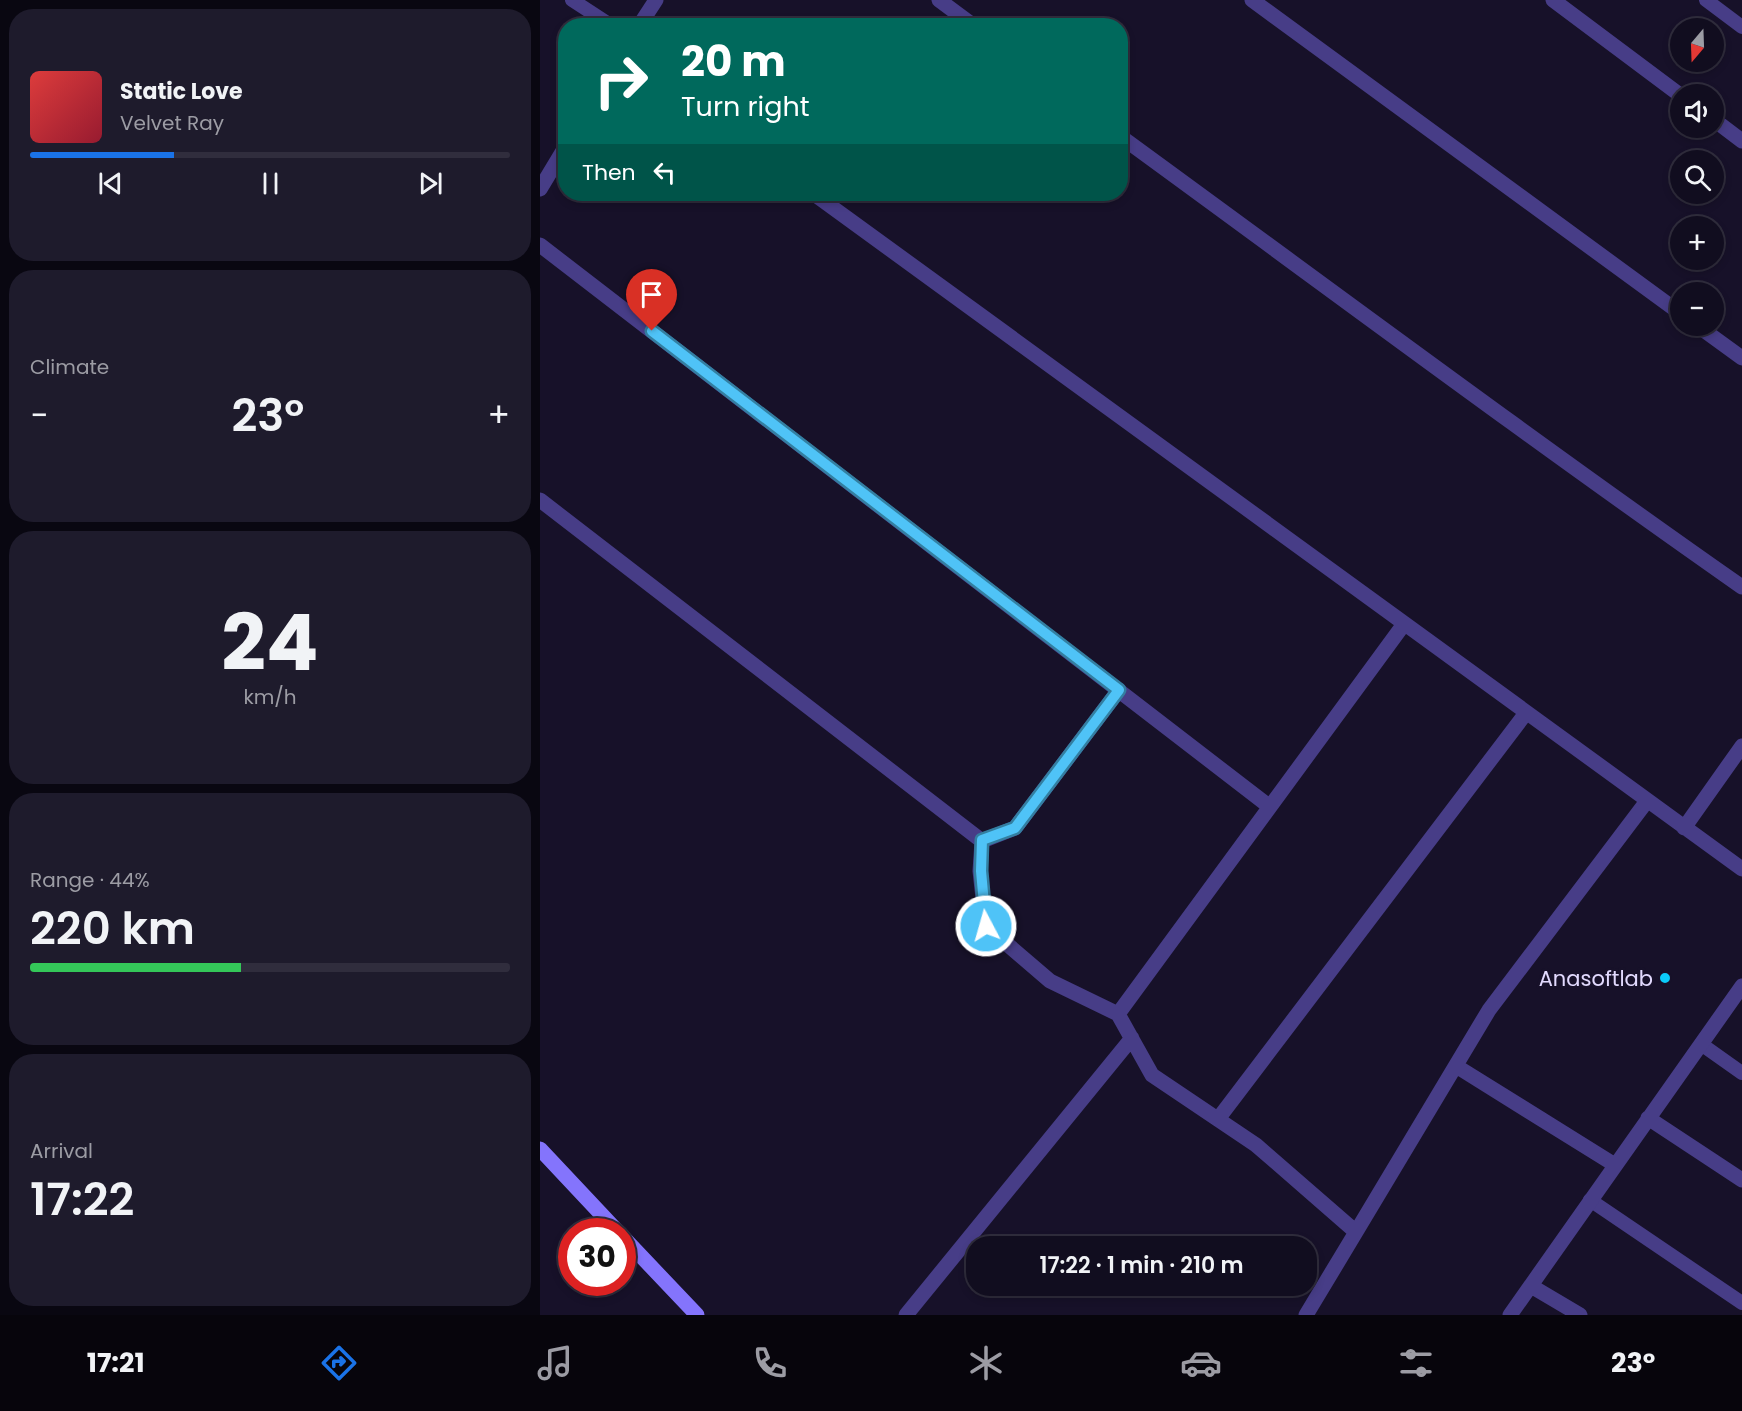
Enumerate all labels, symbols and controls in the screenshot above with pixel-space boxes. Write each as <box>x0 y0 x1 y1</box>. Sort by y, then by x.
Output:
north arrow <box>1670 18 1724 72</box>
map controls <box>1670 18 1724 336</box>
text: 20 m <box>681 32 786 91</box>
icon: right <box>582 42 660 120</box>
text: Static Love <box>120 76 243 107</box>
button: sound <box>1670 84 1724 138</box>
text: Turn right <box>681 88 810 125</box>
text: Velvet Ray <box>120 109 224 137</box>
button: search <box>1670 150 1724 204</box>
icon: left <box>648 156 681 189</box>
text: Then <box>582 157 636 188</box>
icon: previous <box>94 167 127 200</box>
icon: pause <box>254 167 287 200</box>
icon: next <box>414 167 447 200</box>
button: + <box>1670 216 1724 270</box>
pin <box>626 269 677 331</box>
icon: arrive <box>635 278 668 311</box>
button: − <box>1670 282 1724 336</box>
text: Climate <box>30 353 109 381</box>
text: 23° <box>231 384 304 447</box>
text: − <box>30 392 48 439</box>
text: + <box>487 392 510 439</box>
text: 24 <box>221 588 319 697</box>
text: km/h <box>243 683 297 711</box>
text: Range · 44% <box>30 866 150 894</box>
position arrow <box>954 894 1018 958</box>
text: 220 km <box>30 897 195 960</box>
place label: Anasoftlab <box>1539 964 1653 993</box>
marker: Anasoftlab <box>1658 971 1672 985</box>
text: Arrival <box>30 1137 93 1165</box>
text: 17:22 <box>30 1168 134 1231</box>
speed limit sign: 30 <box>558 1218 636 1296</box>
text: 17:22 · 1 min · 210 m <box>1040 1250 1243 1281</box>
icon: directions <box>318 1342 360 1384</box>
icon: music <box>534 1342 576 1384</box>
icon: phone <box>749 1342 791 1384</box>
icon: climate <box>965 1342 1007 1384</box>
icon: car <box>1180 1342 1222 1384</box>
icon: filters <box>1395 1342 1437 1384</box>
text: 17:21 <box>87 1344 145 1381</box>
text: 23° <box>1611 1344 1655 1381</box>

